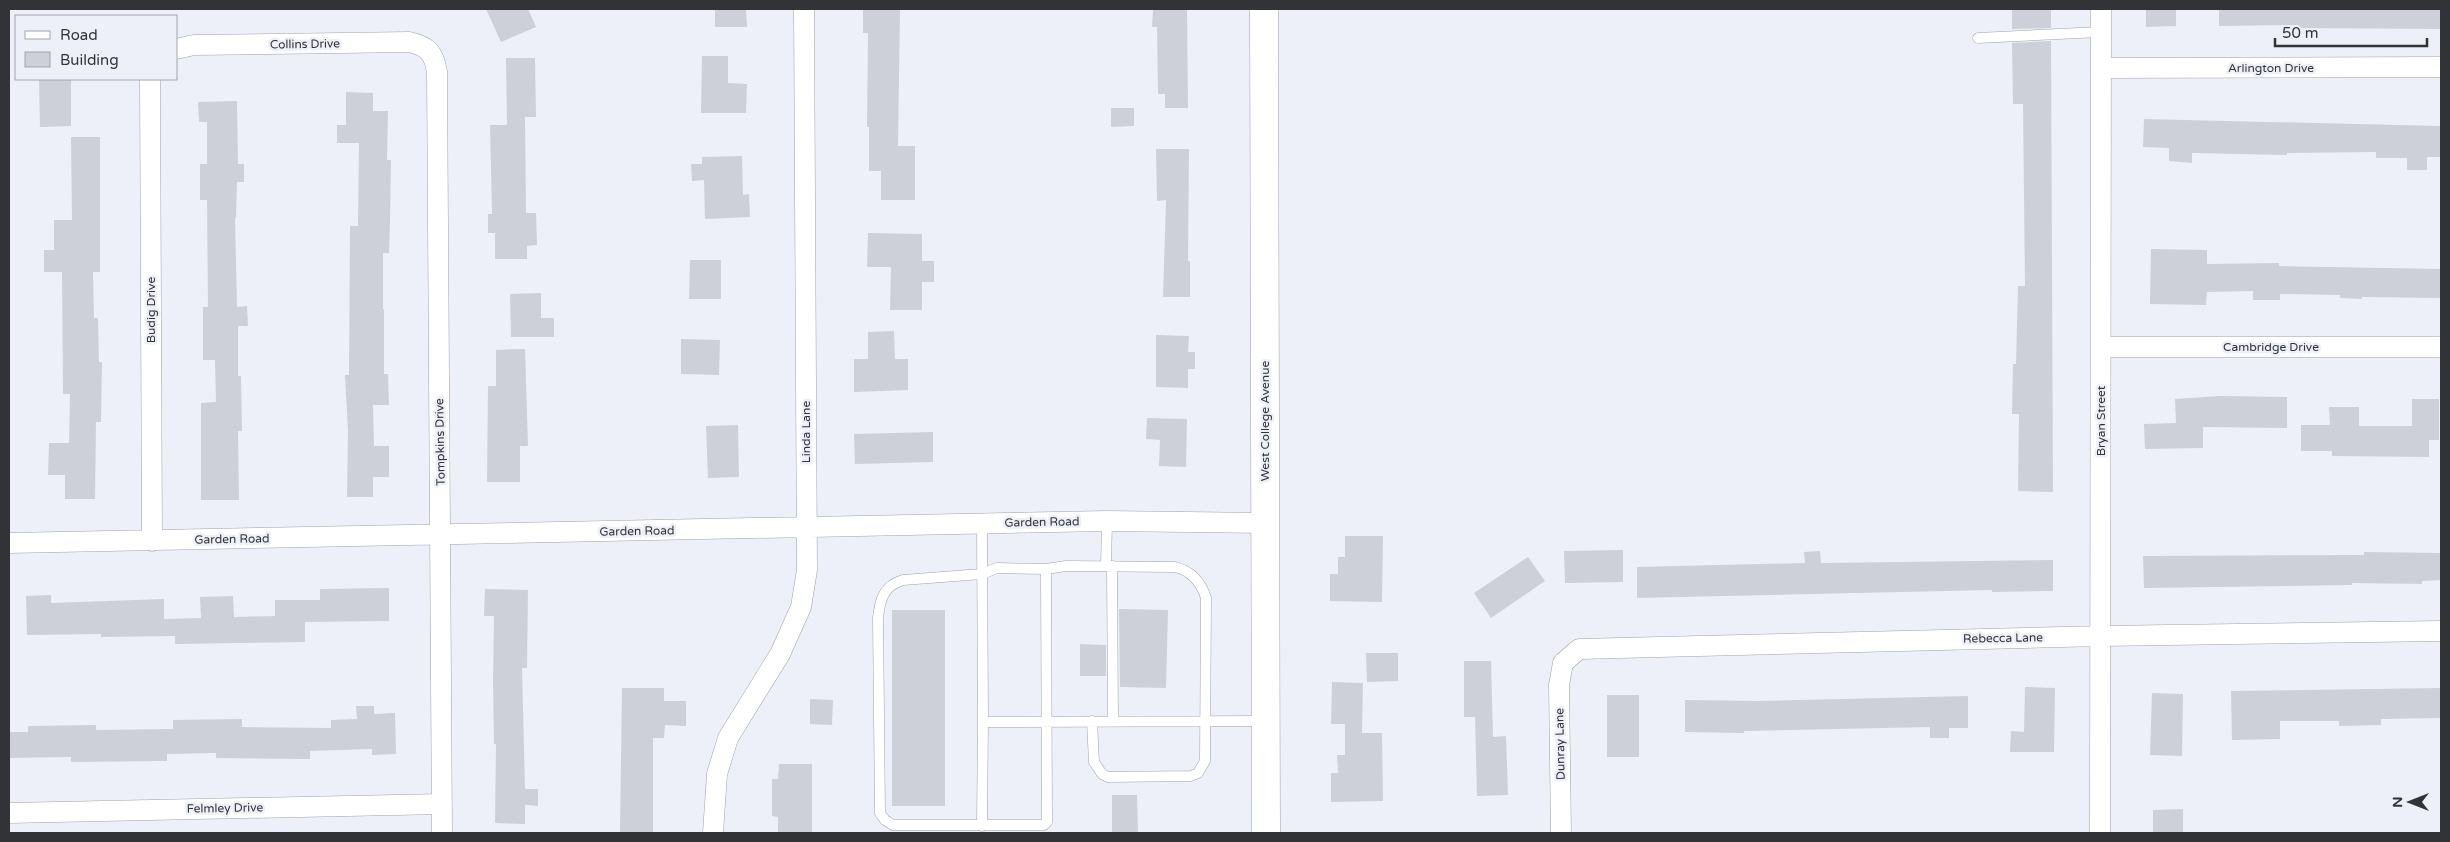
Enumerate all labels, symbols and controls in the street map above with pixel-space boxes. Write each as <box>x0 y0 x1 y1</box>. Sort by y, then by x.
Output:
legend <box>15 15 178 80</box>
scale bar <box>2275 15 2428 47</box>
text: 50 m <box>2282 24 2319 42</box>
text: Road <box>60 26 98 44</box>
street label: Collins Drive <box>270 36 340 52</box>
text: Building <box>60 51 119 69</box>
street label: Arlington Drive <box>2228 61 2314 75</box>
street label: Budig Drive <box>144 277 158 343</box>
street label: Cambridge Drive <box>2223 340 2319 354</box>
street label: West College Avenue <box>1258 361 1272 481</box>
street label: Bryan Street <box>2094 385 2108 456</box>
street label: Tompkins Drive <box>432 398 448 486</box>
street label: Linda Lane <box>799 401 813 463</box>
street label: Garden Road <box>1004 514 1080 530</box>
street label: Garden Road <box>599 523 675 539</box>
street label: Garden Road <box>194 531 270 547</box>
street label: Rebecca Lane <box>1963 630 2043 646</box>
street label: Dunray Lane <box>1552 708 1568 780</box>
north arrow <box>2385 777 2435 827</box>
text: N <box>2389 796 2406 808</box>
street label: Felmley Drive <box>187 800 264 816</box>

